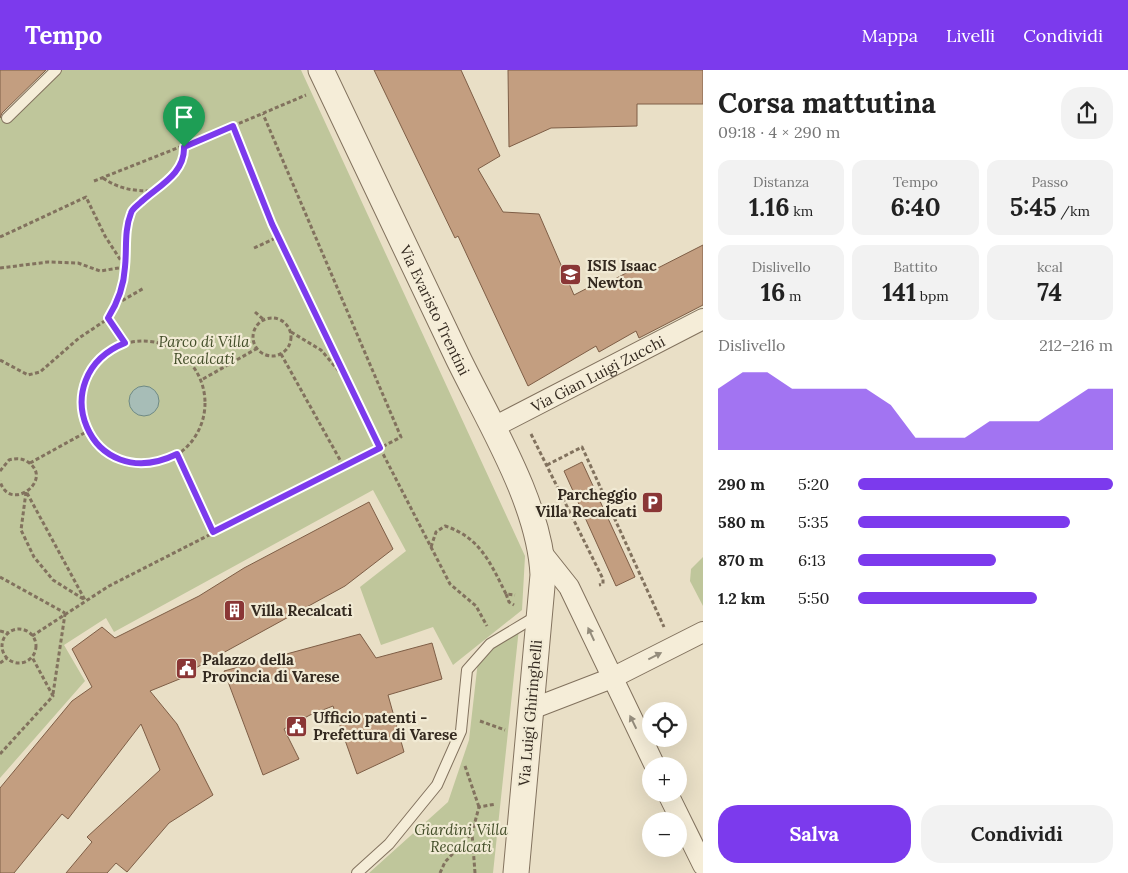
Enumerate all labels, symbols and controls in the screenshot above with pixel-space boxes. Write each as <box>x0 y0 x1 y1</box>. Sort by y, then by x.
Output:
text: Tempo <box>25 20 102 51</box>
text: Mappa <box>861 24 918 47</box>
text: Livelli <box>946 24 995 47</box>
text: Condividi <box>1023 24 1103 47</box>
text: Corsa mattutina <box>718 85 936 121</box>
button: share <box>1061 87 1113 139</box>
pin <box>163 96 205 147</box>
icon: arrive <box>170 103 198 131</box>
text: 09:18 · 4 × 290 m <box>718 122 840 142</box>
text: Distanza <box>753 173 809 191</box>
text: Tempo <box>893 173 938 191</box>
text: Passo <box>1031 173 1068 191</box>
text: 1.16 <box>749 191 790 223</box>
text: 6:40 <box>890 191 941 223</box>
text: 5:45 <box>1010 191 1057 223</box>
text: km <box>790 202 813 220</box>
text: /km <box>1057 202 1090 220</box>
street label: Via Evaristo Trentini <box>396 241 474 378</box>
place label: ISIS Isaac Newton <box>587 256 657 292</box>
text: Dislivello <box>752 258 811 276</box>
text: Battito <box>893 258 938 276</box>
text: kcal <box>1037 258 1063 276</box>
school or university icon: ISIS Isaac Newton <box>559 262 583 286</box>
text: 16 <box>761 276 785 308</box>
text: 141 <box>882 276 916 308</box>
text: 74 <box>1037 276 1062 308</box>
text: m <box>785 287 802 305</box>
text: bpm <box>916 287 949 305</box>
street label: Via Gian Luigi Zucchi <box>527 331 668 416</box>
park label: Parco di Villa Recalcati <box>159 332 250 368</box>
text: Dislivello <box>718 335 785 355</box>
text: 212–216 m <box>1039 335 1113 355</box>
text: 290 m <box>718 474 765 494</box>
text: 5:20 <box>798 474 829 494</box>
place label: Parcheggio Villa Recalcati <box>536 485 637 521</box>
parking icon: Parcheggio Villa Recalcati <box>641 491 665 515</box>
text: 580 m <box>718 512 765 532</box>
text: 5:35 <box>798 512 828 532</box>
text: 870 m <box>718 550 764 570</box>
text: 6:13 <box>798 550 826 570</box>
text: 1.2 km <box>718 588 765 608</box>
text: 5:50 <box>798 588 829 608</box>
building icon: Villa Recalcati <box>223 598 247 622</box>
place label: Villa Recalcati <box>251 601 353 620</box>
one-way arrow <box>587 627 595 641</box>
street label: Via Luigi Ghiringhelli <box>514 639 546 788</box>
place label: Palazzo della Provincia di Varese <box>202 650 340 686</box>
one-way arrow <box>648 652 663 660</box>
public building icon: Palazzo della Provincia di Varese <box>174 656 198 680</box>
map controls <box>642 702 687 857</box>
button: locate <box>642 702 687 747</box>
place label: Ufficio patenti - Prefettura di Varese <box>313 708 457 744</box>
public building icon: Ufficio patenti - Prefettura di Varese <box>285 714 309 738</box>
one-way arrow <box>629 715 638 730</box>
button: + <box>642 757 687 802</box>
button: Salva <box>718 805 911 863</box>
button: Condividi <box>921 805 1113 863</box>
button: − <box>642 812 687 857</box>
park label: Giardini Villa Recalcati <box>414 820 509 856</box>

